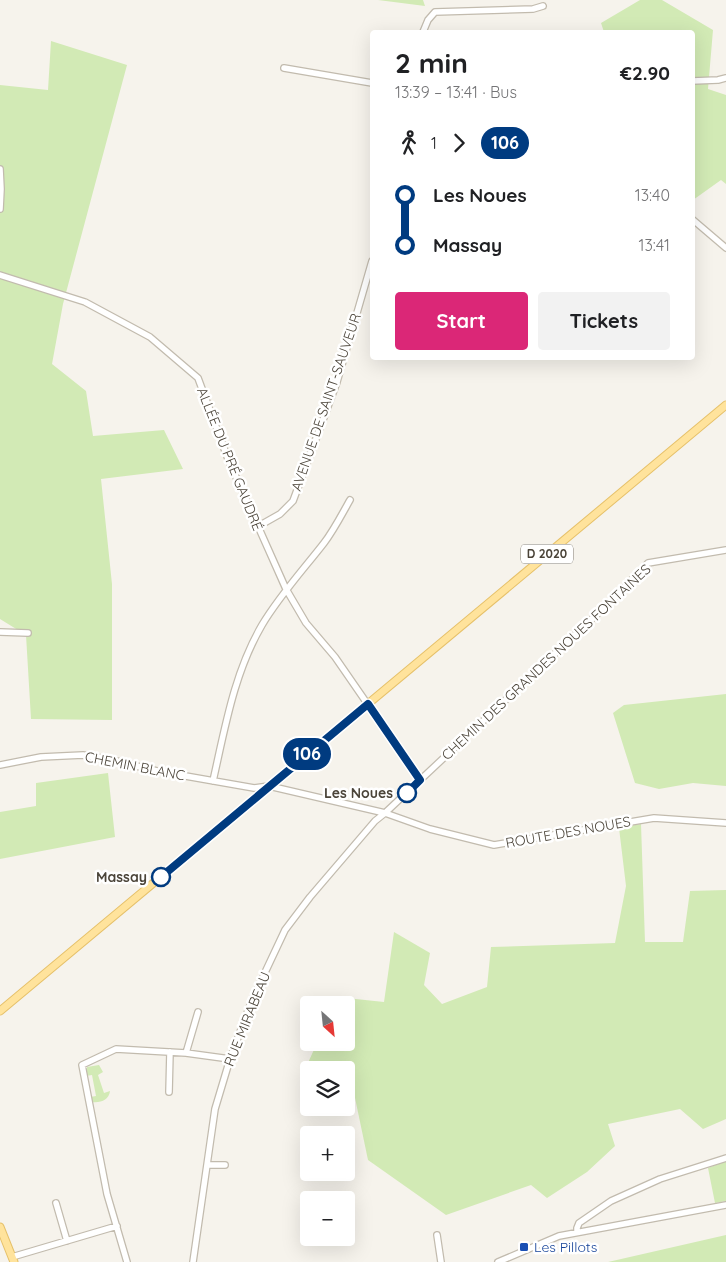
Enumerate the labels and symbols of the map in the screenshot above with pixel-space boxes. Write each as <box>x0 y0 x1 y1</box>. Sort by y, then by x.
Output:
street label: AVENUE DE SAINT-SAUVEUR <box>287 311 365 493</box>
street label: ALLÉE DU PRÉ GAUDRÉ <box>193 385 267 533</box>
road number: D 2020 <box>521 544 573 564</box>
street label: CHEMIN DES GRANDES NOUES FONTAINES <box>438 560 654 764</box>
line badge: 106 <box>278 738 336 770</box>
street label: CHEMIN BLANC <box>84 748 186 784</box>
marker: Les Noues <box>397 783 417 803</box>
place label: Les Noues <box>324 784 393 802</box>
street label: ROUTE DES NOUES <box>504 812 632 852</box>
marker: Massay <box>151 867 171 887</box>
place label: Massay <box>96 868 147 886</box>
street label: RUE MIRABEAU <box>220 969 274 1069</box>
north arrow <box>300 996 355 1051</box>
place label: Les Pillots <box>534 1238 597 1256</box>
marker: Les Pillots <box>518 1241 530 1253</box>

